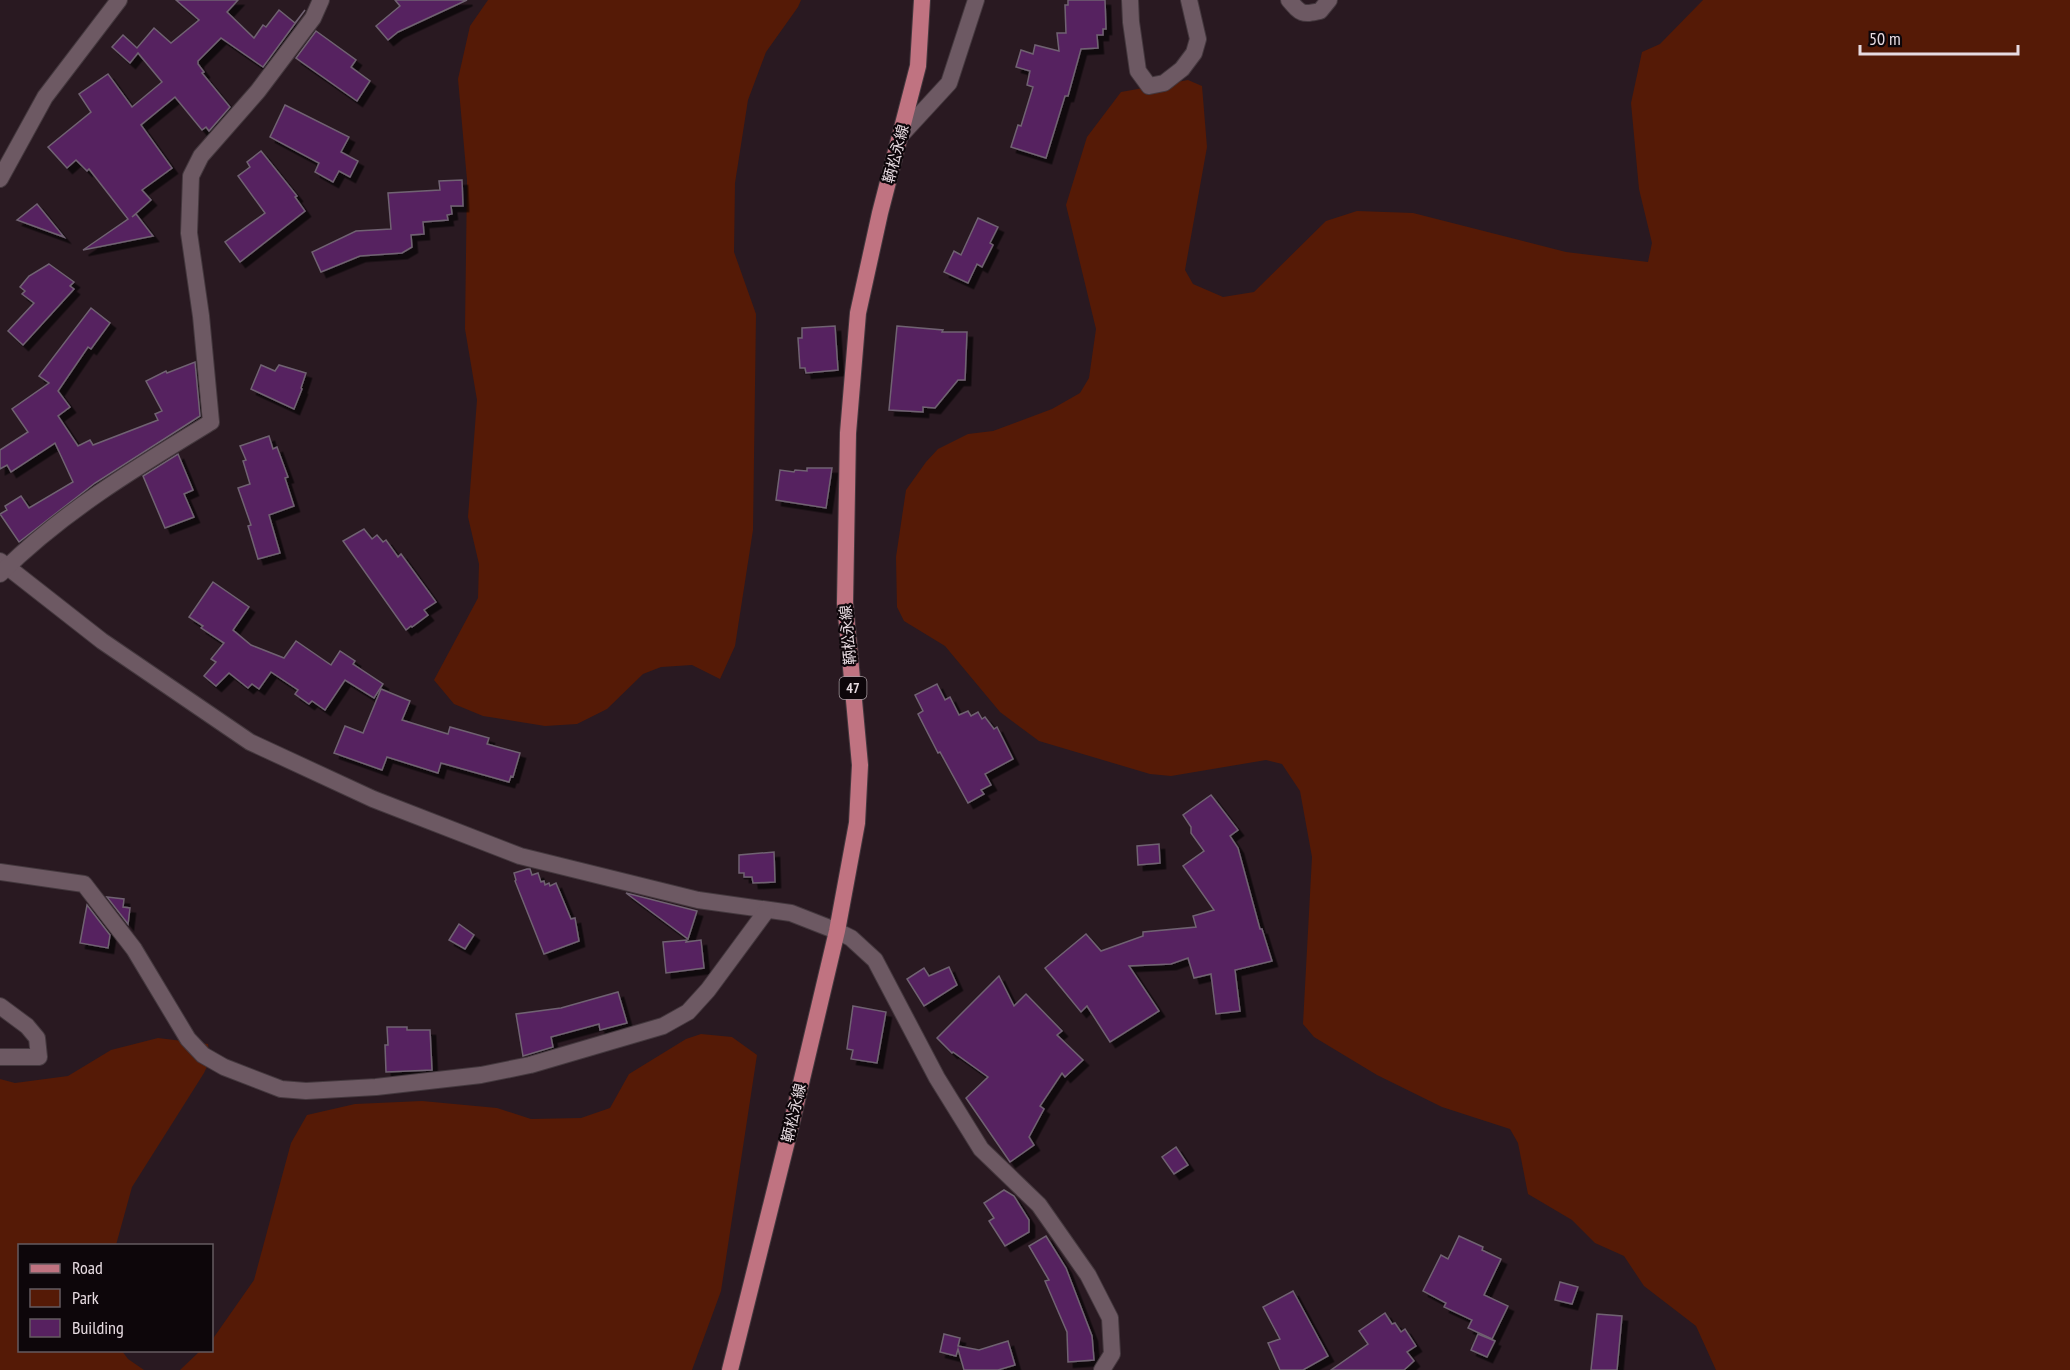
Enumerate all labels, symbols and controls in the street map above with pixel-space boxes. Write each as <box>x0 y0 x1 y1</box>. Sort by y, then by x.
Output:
scale bar <box>1860 18 2018 56</box>
text: 50 m <box>1869 27 1901 50</box>
street label: 鞆松永線 <box>879 122 912 185</box>
street label: 鞆松永線 <box>835 604 860 666</box>
road number: 47 <box>840 677 866 699</box>
street label: 鞆松永線 <box>778 1082 810 1144</box>
legend <box>18 1244 213 1352</box>
text: Road <box>72 1256 103 1279</box>
text: Park <box>72 1286 99 1309</box>
text: Building <box>72 1316 124 1339</box>

